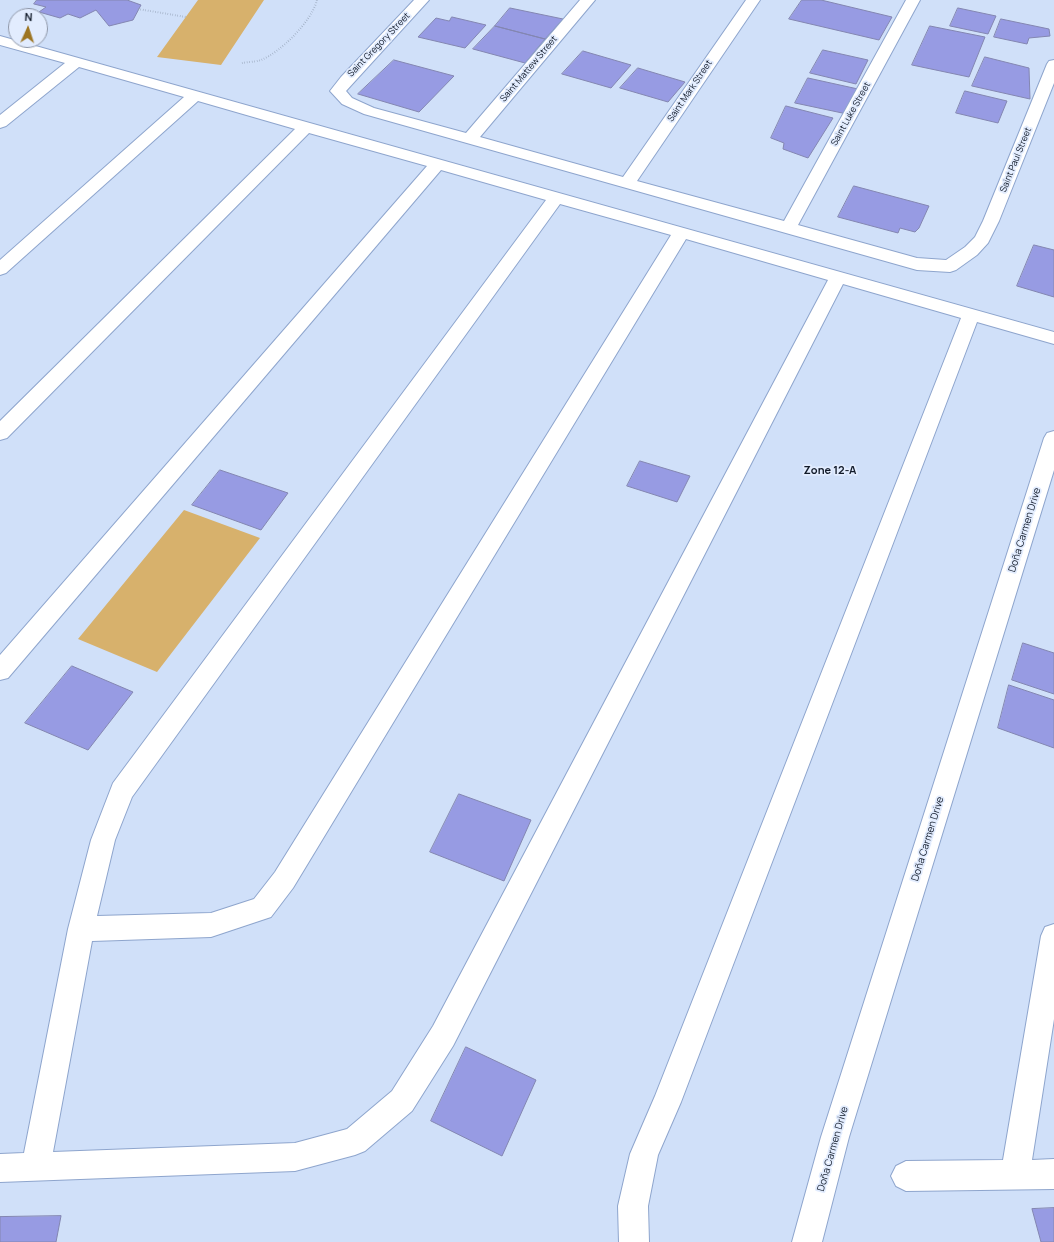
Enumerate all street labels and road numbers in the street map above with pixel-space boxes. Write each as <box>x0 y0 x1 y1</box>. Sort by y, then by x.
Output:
street label: Saint Gregory Street <box>346 11 412 79</box>
street label: Saint Mattew Street <box>498 34 560 104</box>
street label: Saint Mark Street <box>665 58 715 124</box>
street label: Saint Luke Street <box>829 80 873 148</box>
street label: Saint Paul Street <box>998 126 1034 194</box>
street label: Doña Carmen Drive <box>1006 486 1044 574</box>
street label: Doña Carmen Drive <box>909 795 947 883</box>
street label: Doña Carmen Drive <box>815 1105 851 1193</box>

